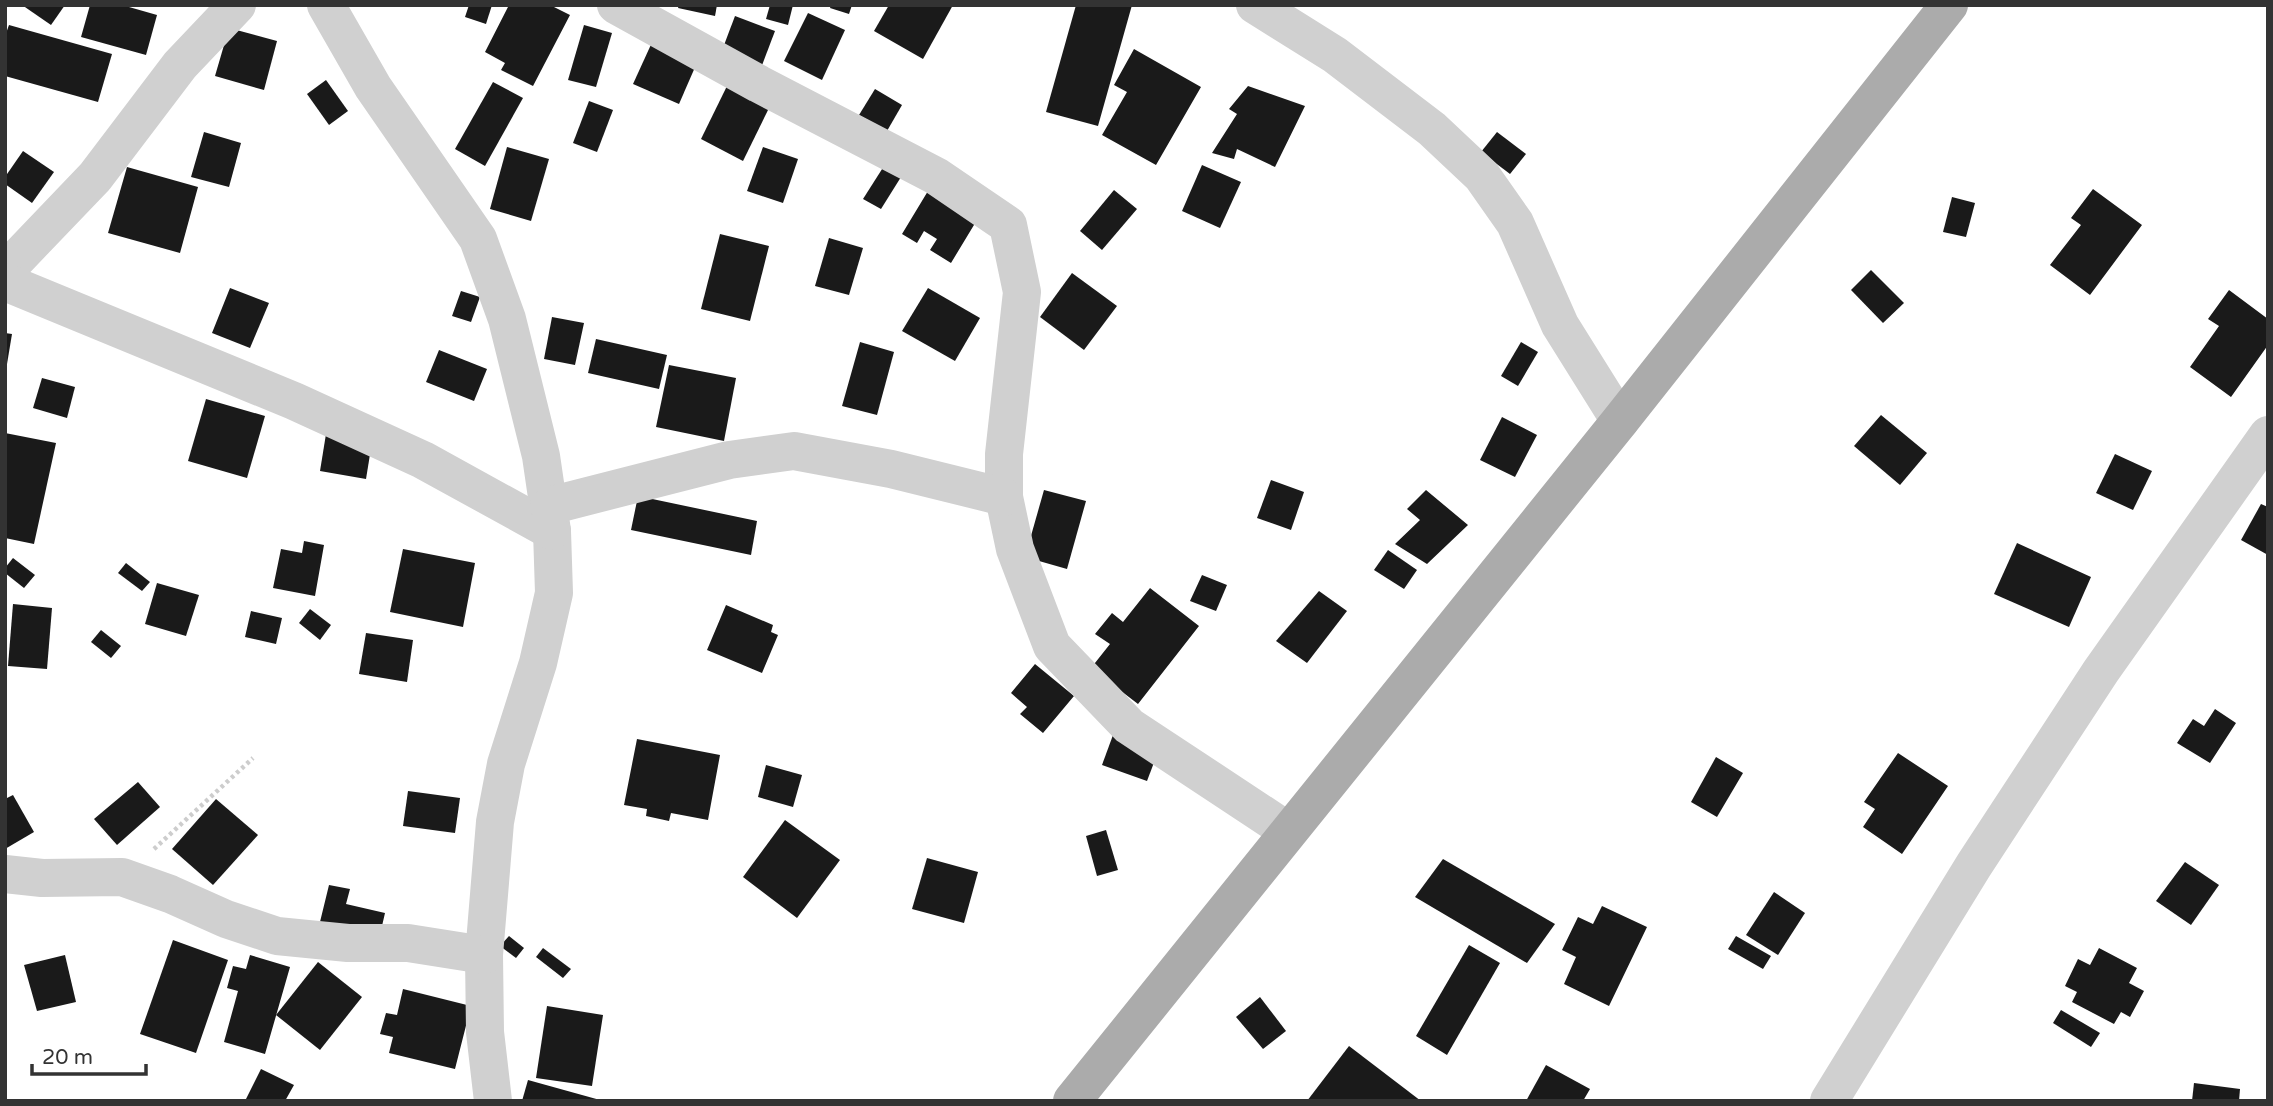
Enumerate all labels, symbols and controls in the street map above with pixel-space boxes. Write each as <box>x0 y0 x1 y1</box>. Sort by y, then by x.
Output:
scale bar <box>32 1032 145 1076</box>
text: 20 m <box>42 1045 93 1070</box>

